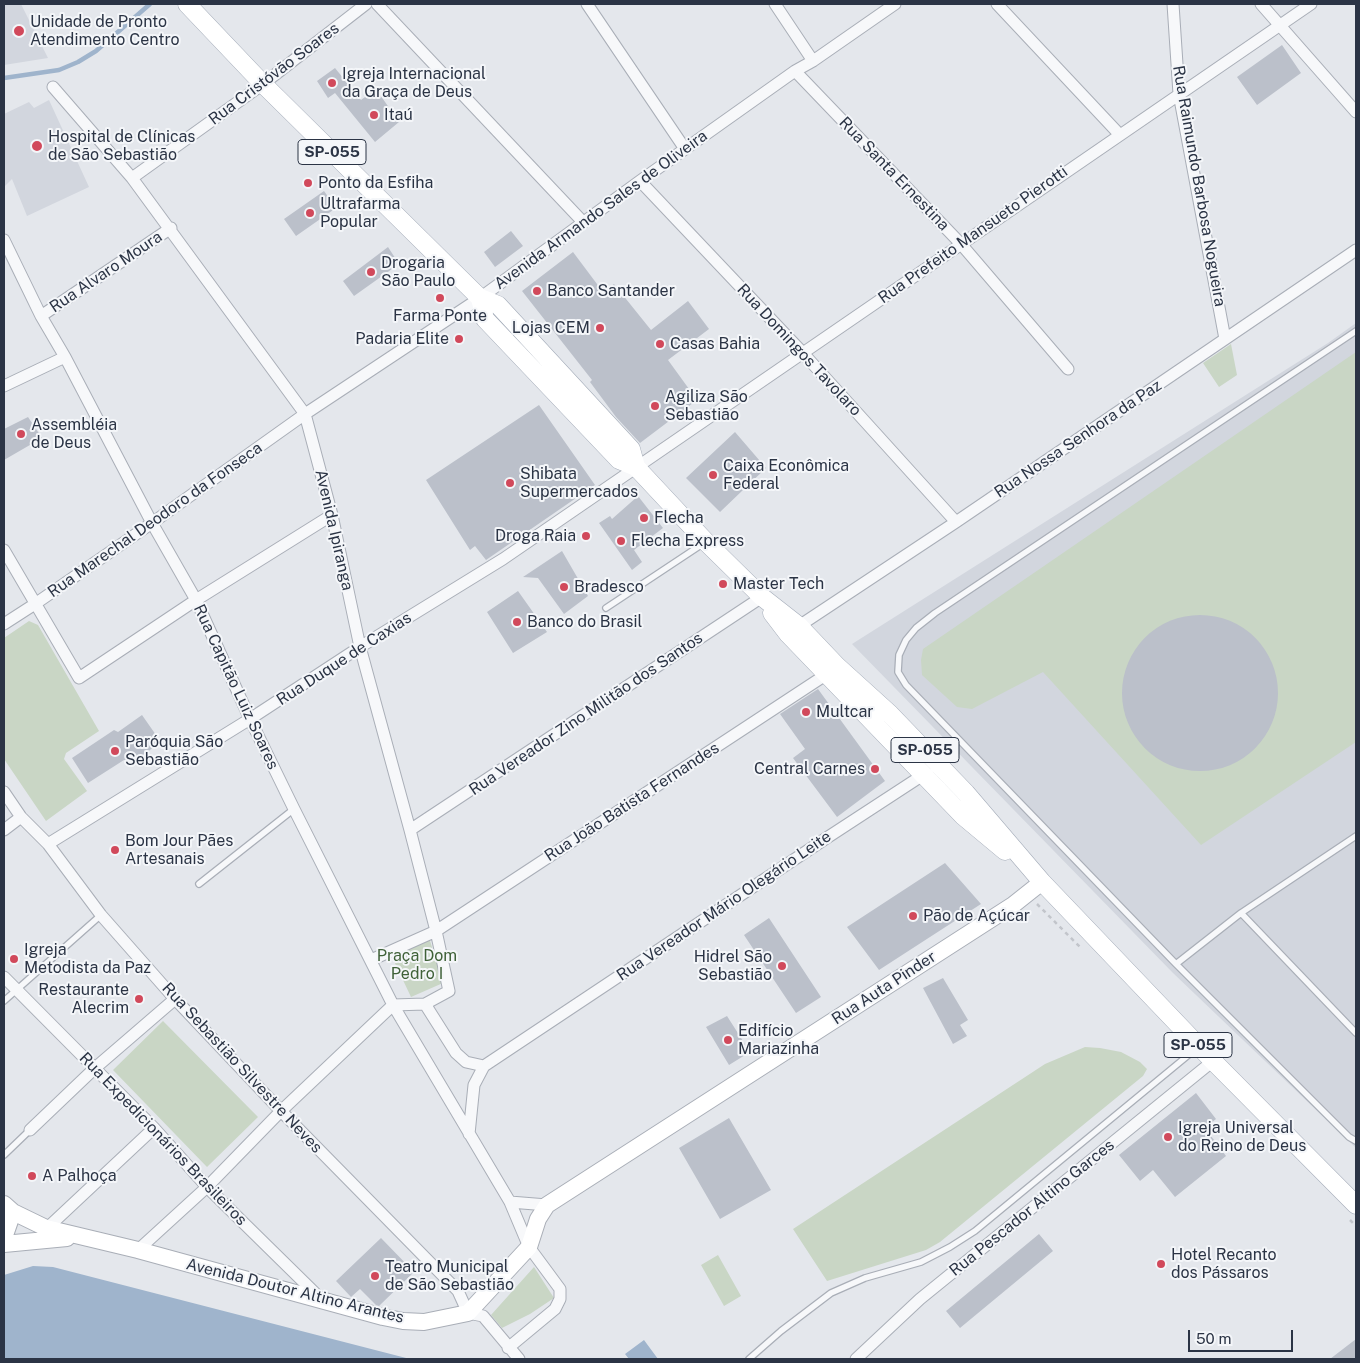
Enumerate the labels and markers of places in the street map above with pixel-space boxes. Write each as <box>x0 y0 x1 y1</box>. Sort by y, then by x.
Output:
place label: Unidade de Pronto Atendimento Centro <box>30 12 180 50</box>
marker: Unidade de Pronto Atendimento Centro <box>12 24 26 38</box>
place label: Igreja Internacional da Graça de Deus <box>342 64 486 102</box>
marker: Igreja Internacional da Graça de Deus <box>326 77 338 89</box>
place label: Itaú <box>384 105 413 125</box>
marker: Itaú <box>368 109 380 121</box>
place label: Hospital de Clínicas de São Sebastião <box>48 127 195 165</box>
marker: Hospital de Clínicas de São Sebastião <box>30 139 44 153</box>
place label: Ponto da Esfiha <box>318 173 433 193</box>
marker: Ponto da Esfiha <box>302 177 314 189</box>
place label: Ultrafarma Popular <box>320 194 400 232</box>
marker: Ultrafarma Popular <box>304 207 316 219</box>
place label: Drogaria São Paulo <box>381 253 455 291</box>
marker: Drogaria São Paulo <box>365 266 377 278</box>
place label: Banco Santander <box>547 281 675 301</box>
marker: Banco Santander <box>531 285 543 297</box>
marker: Farma Ponte <box>434 292 446 304</box>
place label: Farma Ponte <box>393 306 487 326</box>
place label: Lojas CEM <box>512 318 590 338</box>
marker: Lojas CEM <box>594 322 606 334</box>
place label: Padaria Elite <box>355 329 449 349</box>
marker: Padaria Elite <box>453 333 465 345</box>
place label: Casas Bahia <box>670 334 760 354</box>
marker: Casas Bahia <box>654 338 666 350</box>
place label: Agiliza São Sebastião <box>665 387 748 425</box>
marker: Agiliza São Sebastião <box>649 400 661 412</box>
place label: Assembléia de Deus <box>31 415 117 453</box>
marker: Assembléia de Deus <box>15 428 27 440</box>
place label: Caixa Econômica Federal <box>723 456 849 494</box>
place label: Shibata Supermercados <box>520 464 638 502</box>
marker: Caixa Econômica Federal <box>707 469 719 481</box>
marker: Shibata Supermercados <box>504 477 516 489</box>
place label: Flecha <box>654 508 704 528</box>
marker: Flecha <box>638 512 650 524</box>
place label: Droga Raia <box>495 526 576 546</box>
marker: Droga Raia <box>580 530 592 542</box>
place label: Flecha Express <box>631 531 744 551</box>
marker: Flecha Express <box>615 535 627 547</box>
place label: Master Tech <box>733 574 824 594</box>
place label: Bradesco <box>574 577 644 597</box>
marker: Master Tech <box>717 578 729 590</box>
marker: Bradesco <box>558 581 570 593</box>
place label: Banco do Brasil <box>527 612 642 632</box>
marker: Banco do Brasil <box>511 616 523 628</box>
place label: Multcar <box>816 702 874 722</box>
marker: Multcar <box>800 706 812 718</box>
place label: Paróquia São Sebastião <box>125 732 223 770</box>
marker: Paróquia São Sebastião <box>109 745 121 757</box>
place label: Central Carnes <box>754 759 865 779</box>
marker: Central Carnes <box>869 763 881 775</box>
place label: Bom Jour Pães Artesanais <box>125 831 233 869</box>
marker: Bom Jour Pães Artesanais <box>109 844 121 856</box>
place label: Pão de Açúcar <box>923 906 1030 926</box>
marker: Pão de Açúcar <box>907 910 919 922</box>
place label: Igreja Metodista da Paz <box>24 940 151 978</box>
place label: Hidrel São Sebastião <box>694 947 772 985</box>
marker: Igreja Metodista da Paz <box>8 953 20 965</box>
marker: Hidrel São Sebastião <box>776 960 788 972</box>
place label: Restaurante Alecrim <box>38 980 129 1018</box>
marker: Restaurante Alecrim <box>133 993 145 1005</box>
place label: Edifício Mariazinha <box>738 1021 819 1059</box>
marker: Edifício Mariazinha <box>722 1034 734 1046</box>
place label: Igreja Universal do Reino de Deus <box>1178 1118 1306 1156</box>
marker: Igreja Universal do Reino de Deus <box>1162 1131 1174 1143</box>
place label: A Palhoça <box>42 1166 117 1186</box>
marker: A Palhoça <box>26 1170 38 1182</box>
place label: Hotel Recanto dos Pássaros <box>1171 1245 1277 1283</box>
place label: Teatro Municipal de São Sebastião <box>385 1257 514 1295</box>
marker: Hotel Recanto dos Pássaros <box>1155 1258 1167 1270</box>
marker: Teatro Municipal de São Sebastião <box>369 1270 381 1282</box>

